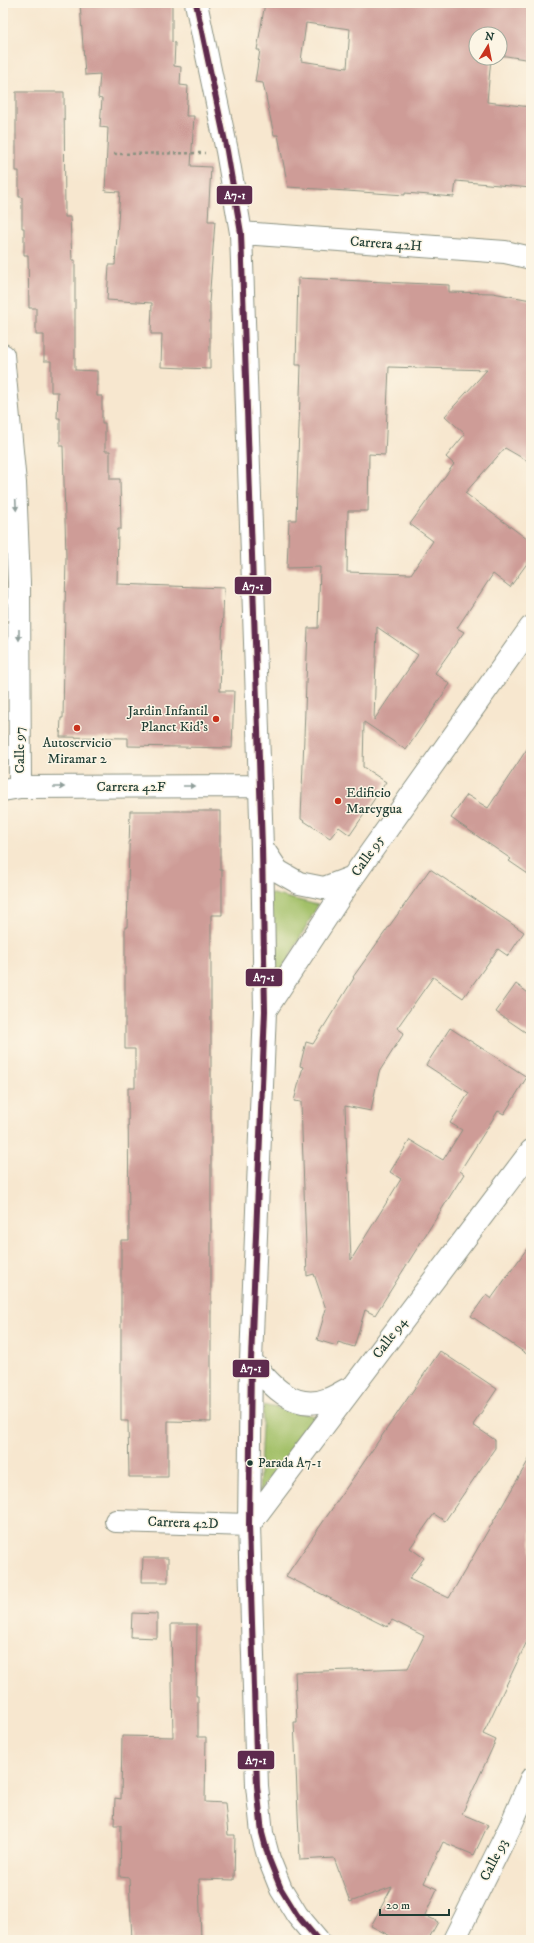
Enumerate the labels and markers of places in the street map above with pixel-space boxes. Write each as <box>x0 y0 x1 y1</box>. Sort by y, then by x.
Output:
place label: Jardin Infantil Planet Kid's <box>126 702 209 736</box>
marker: Jardin Infantil Planet Kid's <box>211 714 221 724</box>
marker: Autoservicio Miramar 2 <box>72 723 82 733</box>
place label: Autoservicio Miramar 2 <box>42 734 112 768</box>
place label: Edificio Mareygua <box>346 784 402 818</box>
marker: Edificio Mareygua <box>333 796 343 806</box>
place label: Parada A7-1 <box>258 1455 322 1471</box>
marker: Parada A7-1 <box>245 1458 255 1468</box>

